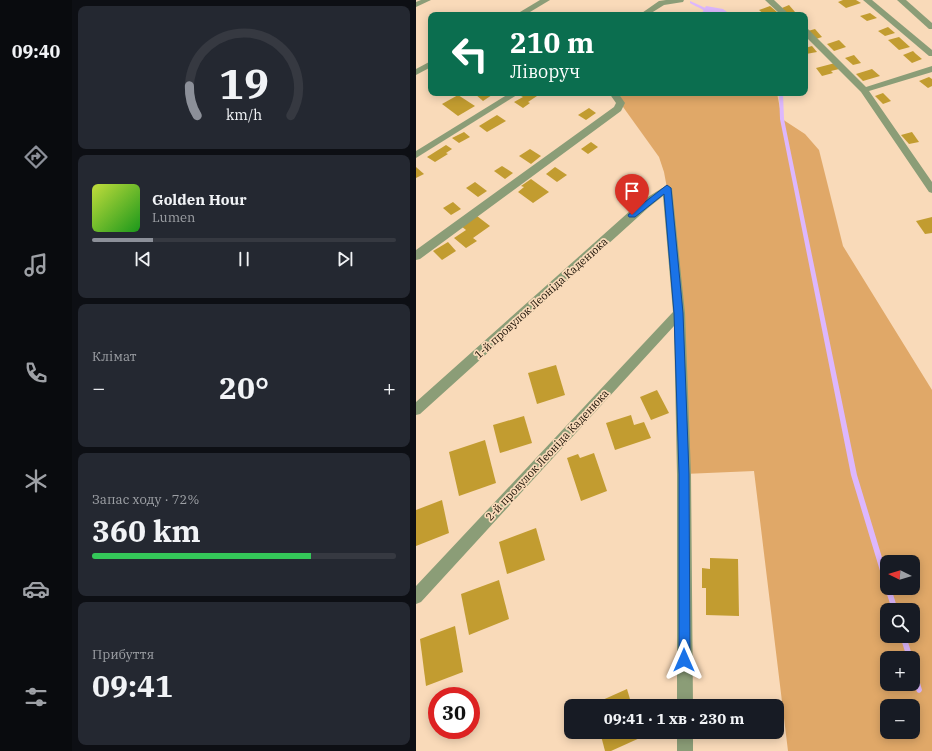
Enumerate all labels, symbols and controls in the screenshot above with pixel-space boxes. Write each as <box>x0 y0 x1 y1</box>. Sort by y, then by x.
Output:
text: 210 m <box>510 24 594 61</box>
icon: left <box>444 28 496 80</box>
text: 09:40 <box>12 40 60 63</box>
text: 19 <box>219 55 269 109</box>
text: Ліворуч <box>510 60 580 83</box>
text: km/h <box>226 104 262 123</box>
icon: directions <box>22 143 50 171</box>
pin <box>615 174 649 215</box>
icon: arrive <box>621 180 643 202</box>
text: Golden Hour <box>152 190 247 209</box>
text: Lumen <box>152 209 195 226</box>
street label: 1-й провулок Леоніда Каденюка <box>471 234 611 362</box>
icon: previous <box>132 248 154 270</box>
icon: pause <box>233 248 255 270</box>
icon: next <box>334 248 356 270</box>
icon: music <box>22 251 50 279</box>
text: Клімат <box>92 348 137 365</box>
icon: phone <box>22 359 50 387</box>
text: 20° <box>219 368 269 407</box>
text: − <box>92 373 105 402</box>
text: + <box>383 373 396 402</box>
street label: 2-й провулок Леоніда Каденюка <box>482 386 612 524</box>
icon: climate <box>22 467 50 495</box>
text: Запас ходу · 72% <box>92 491 199 508</box>
text: 360 km <box>92 511 201 550</box>
north arrow <box>880 555 920 595</box>
map controls <box>880 555 920 739</box>
icon: car <box>22 575 50 603</box>
button: search <box>880 603 920 643</box>
position arrow <box>663 639 705 681</box>
text: Прибуття <box>92 646 154 663</box>
button: + <box>880 651 920 691</box>
text: 09:41 <box>92 666 173 705</box>
icon: filters <box>22 683 50 711</box>
speed limit sign: 30 <box>428 687 480 739</box>
button: − <box>880 699 920 739</box>
text: 09:41 · 1 хв · 230 m <box>604 709 744 728</box>

